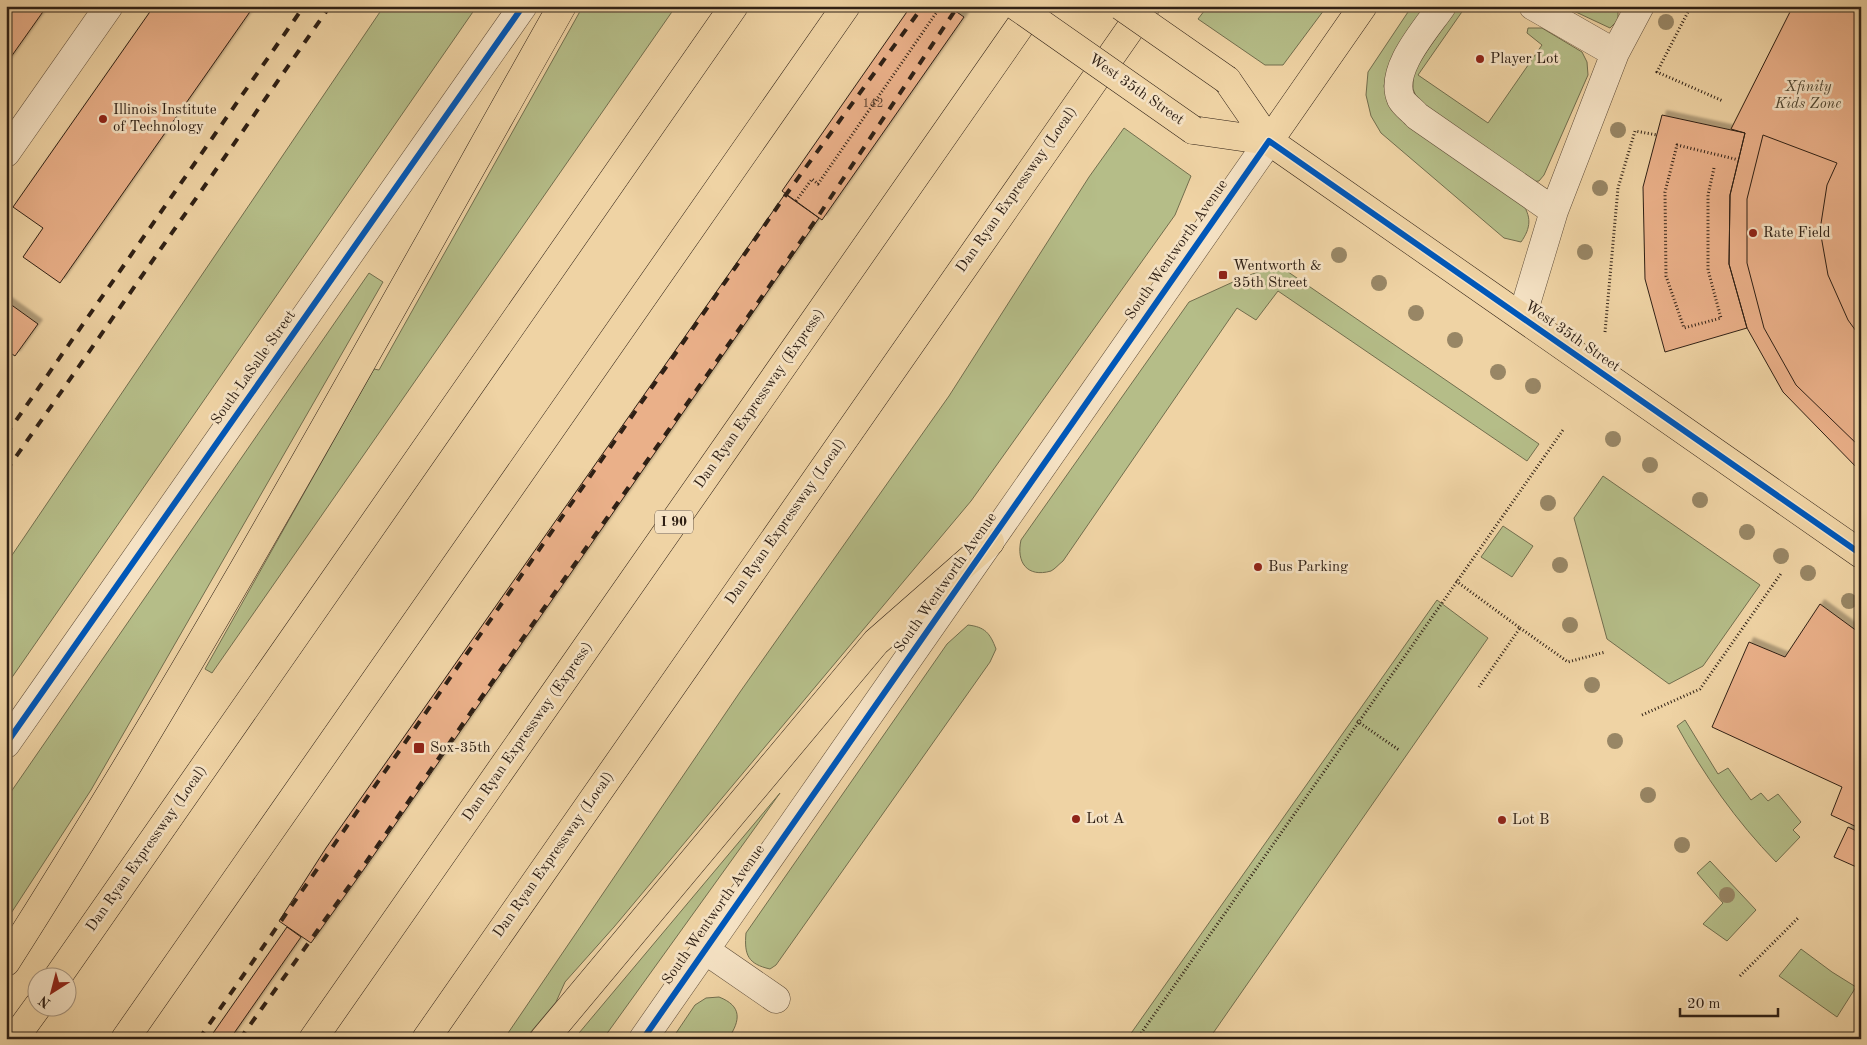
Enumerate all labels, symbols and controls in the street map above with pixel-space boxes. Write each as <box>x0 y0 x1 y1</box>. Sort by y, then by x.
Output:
street label: West 35th Street <box>1086 52 1186 128</box>
place label: Player Lot <box>1490 52 1559 67</box>
marker: Player Lot <box>1474 53 1486 65</box>
park label: Xfinity Kids Zone <box>1774 80 1841 112</box>
house number: 142 <box>863 98 883 110</box>
place label: Illinois Institute of Technology <box>113 103 217 135</box>
street label: Dan Ryan Expressway (Local) <box>954 104 1080 276</box>
marker: Illinois Institute of Technology <box>97 113 109 125</box>
street label: South Wentworth Avenue <box>1123 177 1231 323</box>
place label: Rate Field <box>1763 226 1831 241</box>
marker: Rate Field <box>1747 227 1759 239</box>
place label: Wentworth & 35th Street <box>1233 259 1322 291</box>
marker: Wentworth & 35th Street <box>1217 269 1229 281</box>
street label: West 35th Street <box>1522 299 1622 375</box>
street label: Dan Ryan Expressway (Express) <box>692 307 828 491</box>
street label: South LaSalle Street <box>209 308 299 428</box>
street label: Dan Ryan Expressway (Local) <box>723 436 849 608</box>
street label: South Wentworth Avenue <box>892 510 1000 656</box>
road number: I 90 <box>655 511 693 534</box>
place label: Bus Parking <box>1268 560 1348 575</box>
marker: Bus Parking <box>1252 561 1264 573</box>
street label: Dan Ryan Expressway (Express) <box>460 640 596 824</box>
marker: Sox-35th <box>412 741 426 755</box>
place label: Sox-35th <box>430 741 491 756</box>
street label: Dan Ryan Expressway (Local) <box>84 763 210 935</box>
street label: Dan Ryan Expressway (Local) <box>491 769 617 941</box>
place label: Lot A <box>1086 812 1125 827</box>
marker: Lot A <box>1070 813 1082 825</box>
place label: Lot B <box>1512 813 1549 828</box>
marker: Lot B <box>1496 814 1508 826</box>
street label: South Wentworth Avenue <box>660 842 768 988</box>
north arrow <box>28 968 78 1018</box>
scale bar <box>1680 985 1777 1017</box>
text: N <box>36 993 53 1011</box>
text: 20 m <box>1687 997 1721 1012</box>

